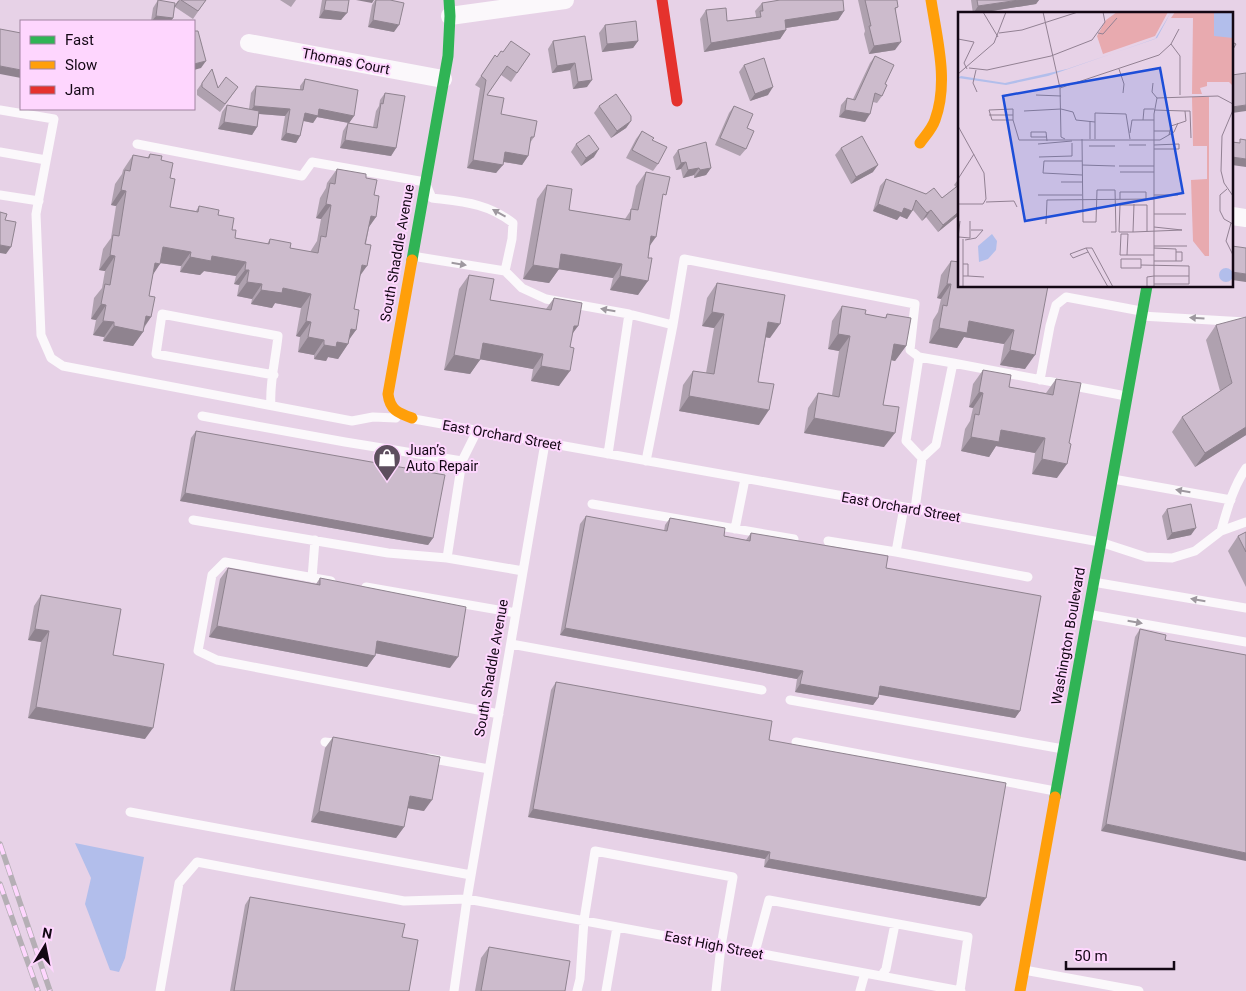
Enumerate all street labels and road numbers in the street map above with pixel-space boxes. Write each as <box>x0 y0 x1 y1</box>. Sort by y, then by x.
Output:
street label: Thomas Court <box>301 45 392 77</box>
street label: South Shaddle Avenue <box>377 183 417 323</box>
street label: East Orchard Street <box>441 417 563 453</box>
street label: East Orchard Street <box>840 489 962 525</box>
street label: Washington Boulevard <box>1048 566 1088 706</box>
street label: South Shaddle Avenue <box>471 598 511 738</box>
street label: East High Street <box>663 928 765 962</box>

